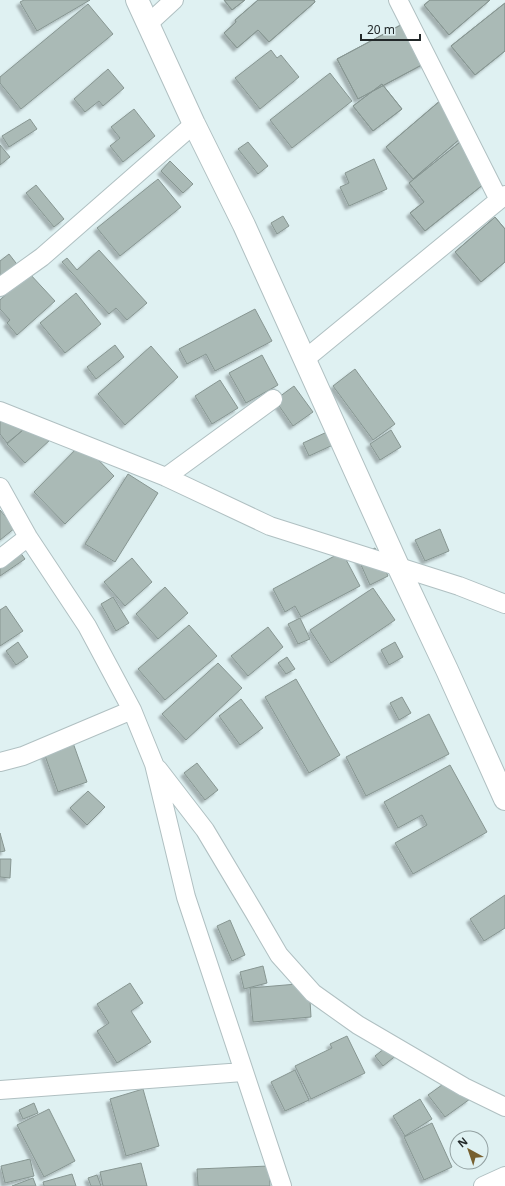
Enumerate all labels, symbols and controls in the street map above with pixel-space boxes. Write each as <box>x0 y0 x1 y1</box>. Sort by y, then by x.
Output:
scale bar <box>361 16 420 42</box>
text: 20 m <box>367 21 395 38</box>
north arrow <box>449 1130 489 1170</box>
text: N <box>454 1133 471 1151</box>

